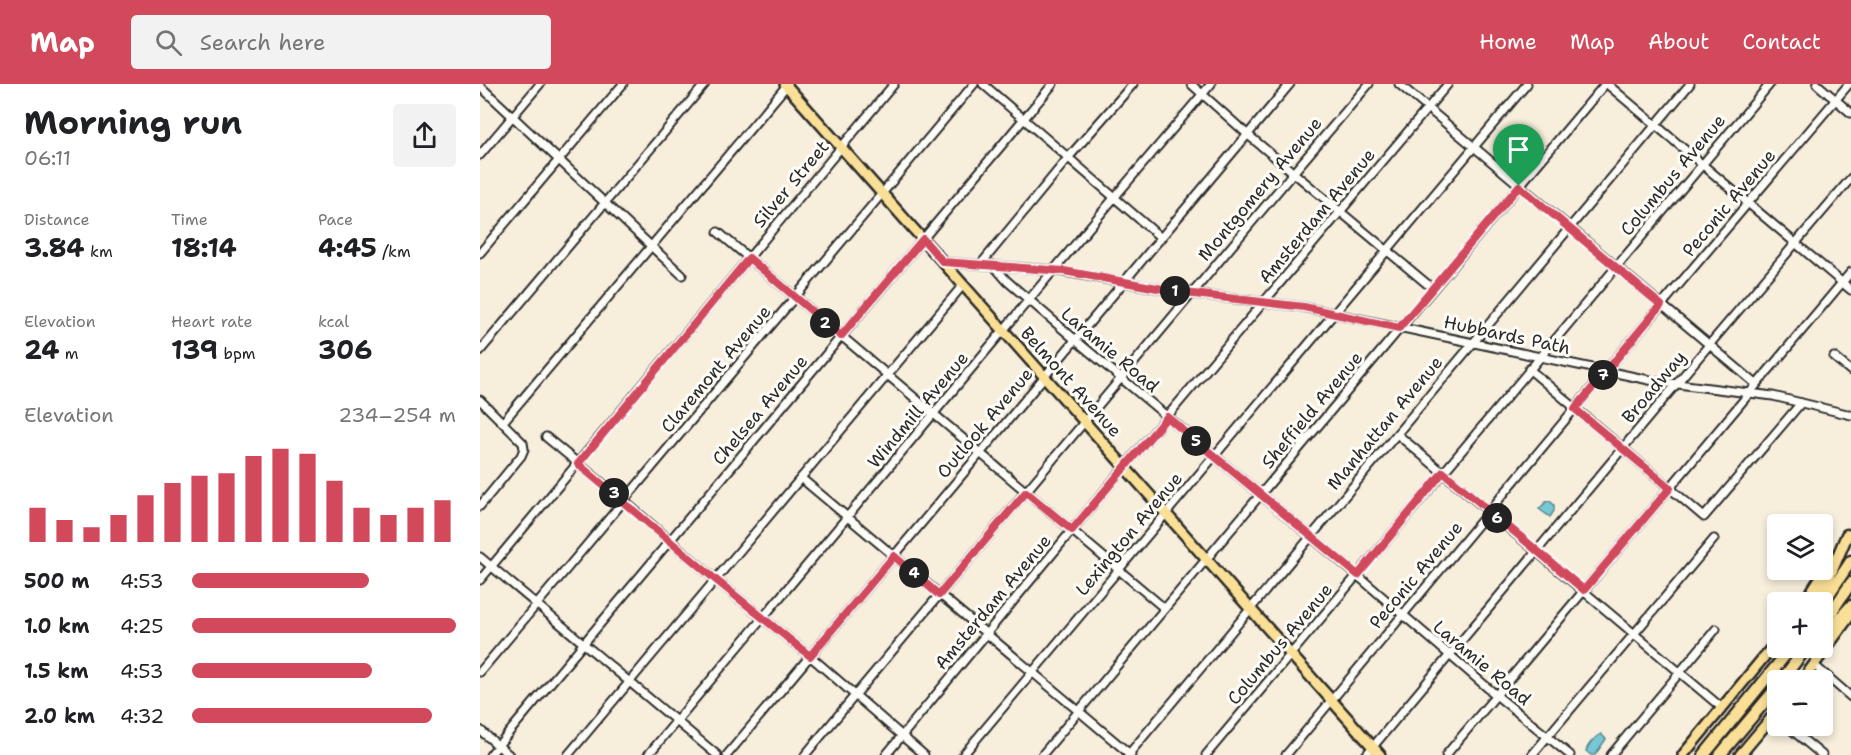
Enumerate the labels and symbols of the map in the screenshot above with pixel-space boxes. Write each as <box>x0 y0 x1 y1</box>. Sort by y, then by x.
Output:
street label: Columbus Avenue <box>1615 109 1731 241</box>
street label: Montgomery Avenue <box>1193 112 1327 266</box>
pin <box>1493 124 1544 186</box>
street label: Silver Street <box>747 135 835 233</box>
street label: Amsterdam Avenue <box>1253 143 1381 289</box>
street label: Peconic Avenue <box>1677 144 1781 262</box>
pin: 1 <box>1160 276 1190 306</box>
street label: Claremont Avenue <box>656 300 776 438</box>
street label: Laramie Road <box>1056 302 1164 398</box>
pin: 2 <box>810 308 840 338</box>
street label: Hubbards Path <box>1441 310 1573 360</box>
street label: Belmont Avenue <box>1015 322 1127 442</box>
street label: Sheffield Avenue <box>1256 346 1368 474</box>
street label: Broadway <box>1617 346 1691 428</box>
street label: Windmill Avenue <box>862 347 974 473</box>
street label: Chelsea Avenue <box>707 350 813 470</box>
street label: Manhattan Avenue <box>1322 351 1448 495</box>
pin: 7 <box>1588 360 1618 390</box>
street label: Outlook Avenue <box>932 363 1038 483</box>
pin: 5 <box>1181 426 1211 456</box>
street label: Lexington Avenue <box>1070 467 1188 601</box>
pin: 3 <box>599 478 629 508</box>
pin: 6 <box>1482 503 1512 533</box>
street label: Peconic Avenue <box>1364 516 1468 634</box>
street label: Amsterdam Avenue <box>929 529 1057 675</box>
pin: 4 <box>899 558 929 588</box>
street label: Columbus Avenue <box>1222 578 1338 710</box>
street label: Laramie Road <box>1428 615 1536 711</box>

